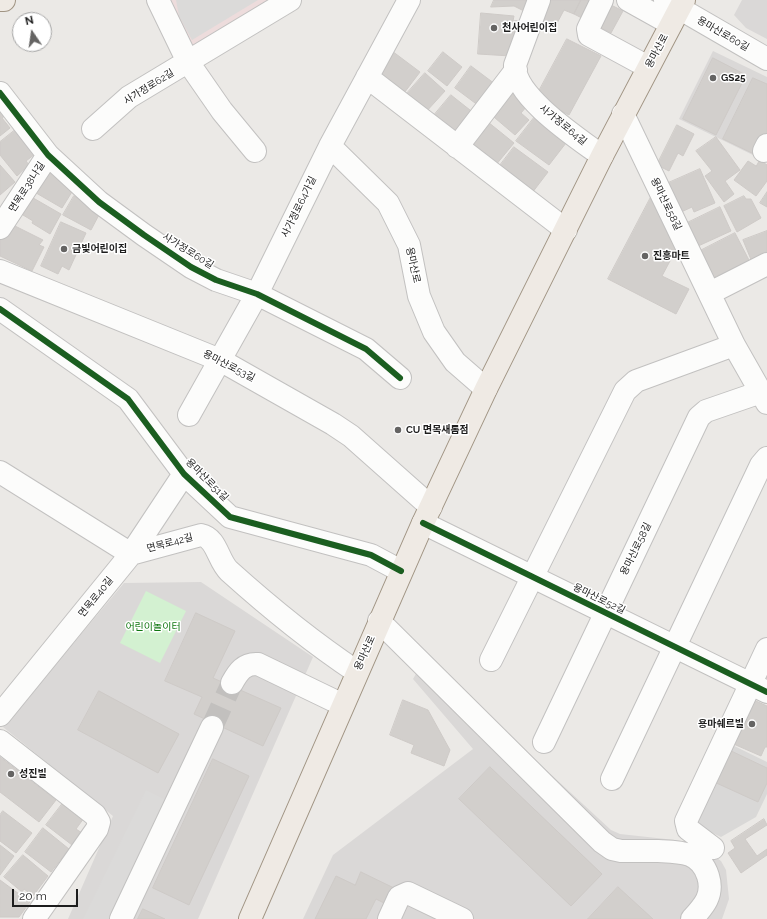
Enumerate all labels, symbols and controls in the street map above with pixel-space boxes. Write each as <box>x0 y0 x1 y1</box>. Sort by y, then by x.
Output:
north arrow <box>12 12 52 52</box>
text: N <box>24 14 35 28</box>
street label: 용마산로60길 <box>695 14 751 54</box>
place label: 천사어린이집 <box>502 22 557 34</box>
marker: 천사어린이집 <box>489 23 499 33</box>
street label: 용마산로 <box>643 32 671 70</box>
street label: 사가정로62길 <box>122 67 176 107</box>
place label: GS25 <box>721 72 746 84</box>
marker: GS25 <box>708 73 718 83</box>
street label: 사가정로64길 <box>537 102 589 148</box>
street label: 면목로38나길 <box>6 160 48 214</box>
street label: 사가정로64가길 <box>279 174 319 240</box>
street label: 용마산로58길 <box>648 176 684 232</box>
street label: 사가정로60길 <box>160 231 216 271</box>
place label: 금빛어린이집 <box>72 243 127 255</box>
marker: 금빛어린이집 <box>59 244 69 254</box>
street label: 용마산로 <box>403 246 423 284</box>
place label: 진흥마트 <box>653 250 690 262</box>
marker: 진흥마트 <box>640 251 650 261</box>
street label: 용마산로53길 <box>201 348 257 384</box>
place label: CU 면목새롬점 <box>406 424 469 436</box>
marker: CU 면목새롬점 <box>393 425 403 435</box>
street label: 용마산로51길 <box>183 456 231 504</box>
street label: 용마산로58길 <box>618 521 654 577</box>
street label: 면목로42길 <box>146 531 194 555</box>
street label: 면목로40길 <box>76 574 116 620</box>
street label: 용마산로52길 <box>571 581 627 617</box>
park label: 어린이놀이터 <box>125 621 181 633</box>
street label: 용마산로 <box>352 634 378 672</box>
place label: 용마쉐르빌 <box>698 718 744 730</box>
marker: 용마쉐르빌 <box>747 719 757 729</box>
place label: 성진빌 <box>19 768 47 780</box>
marker: 성진빌 <box>6 769 16 779</box>
scale bar <box>14 881 80 907</box>
text: 20 m <box>19 889 47 903</box>

